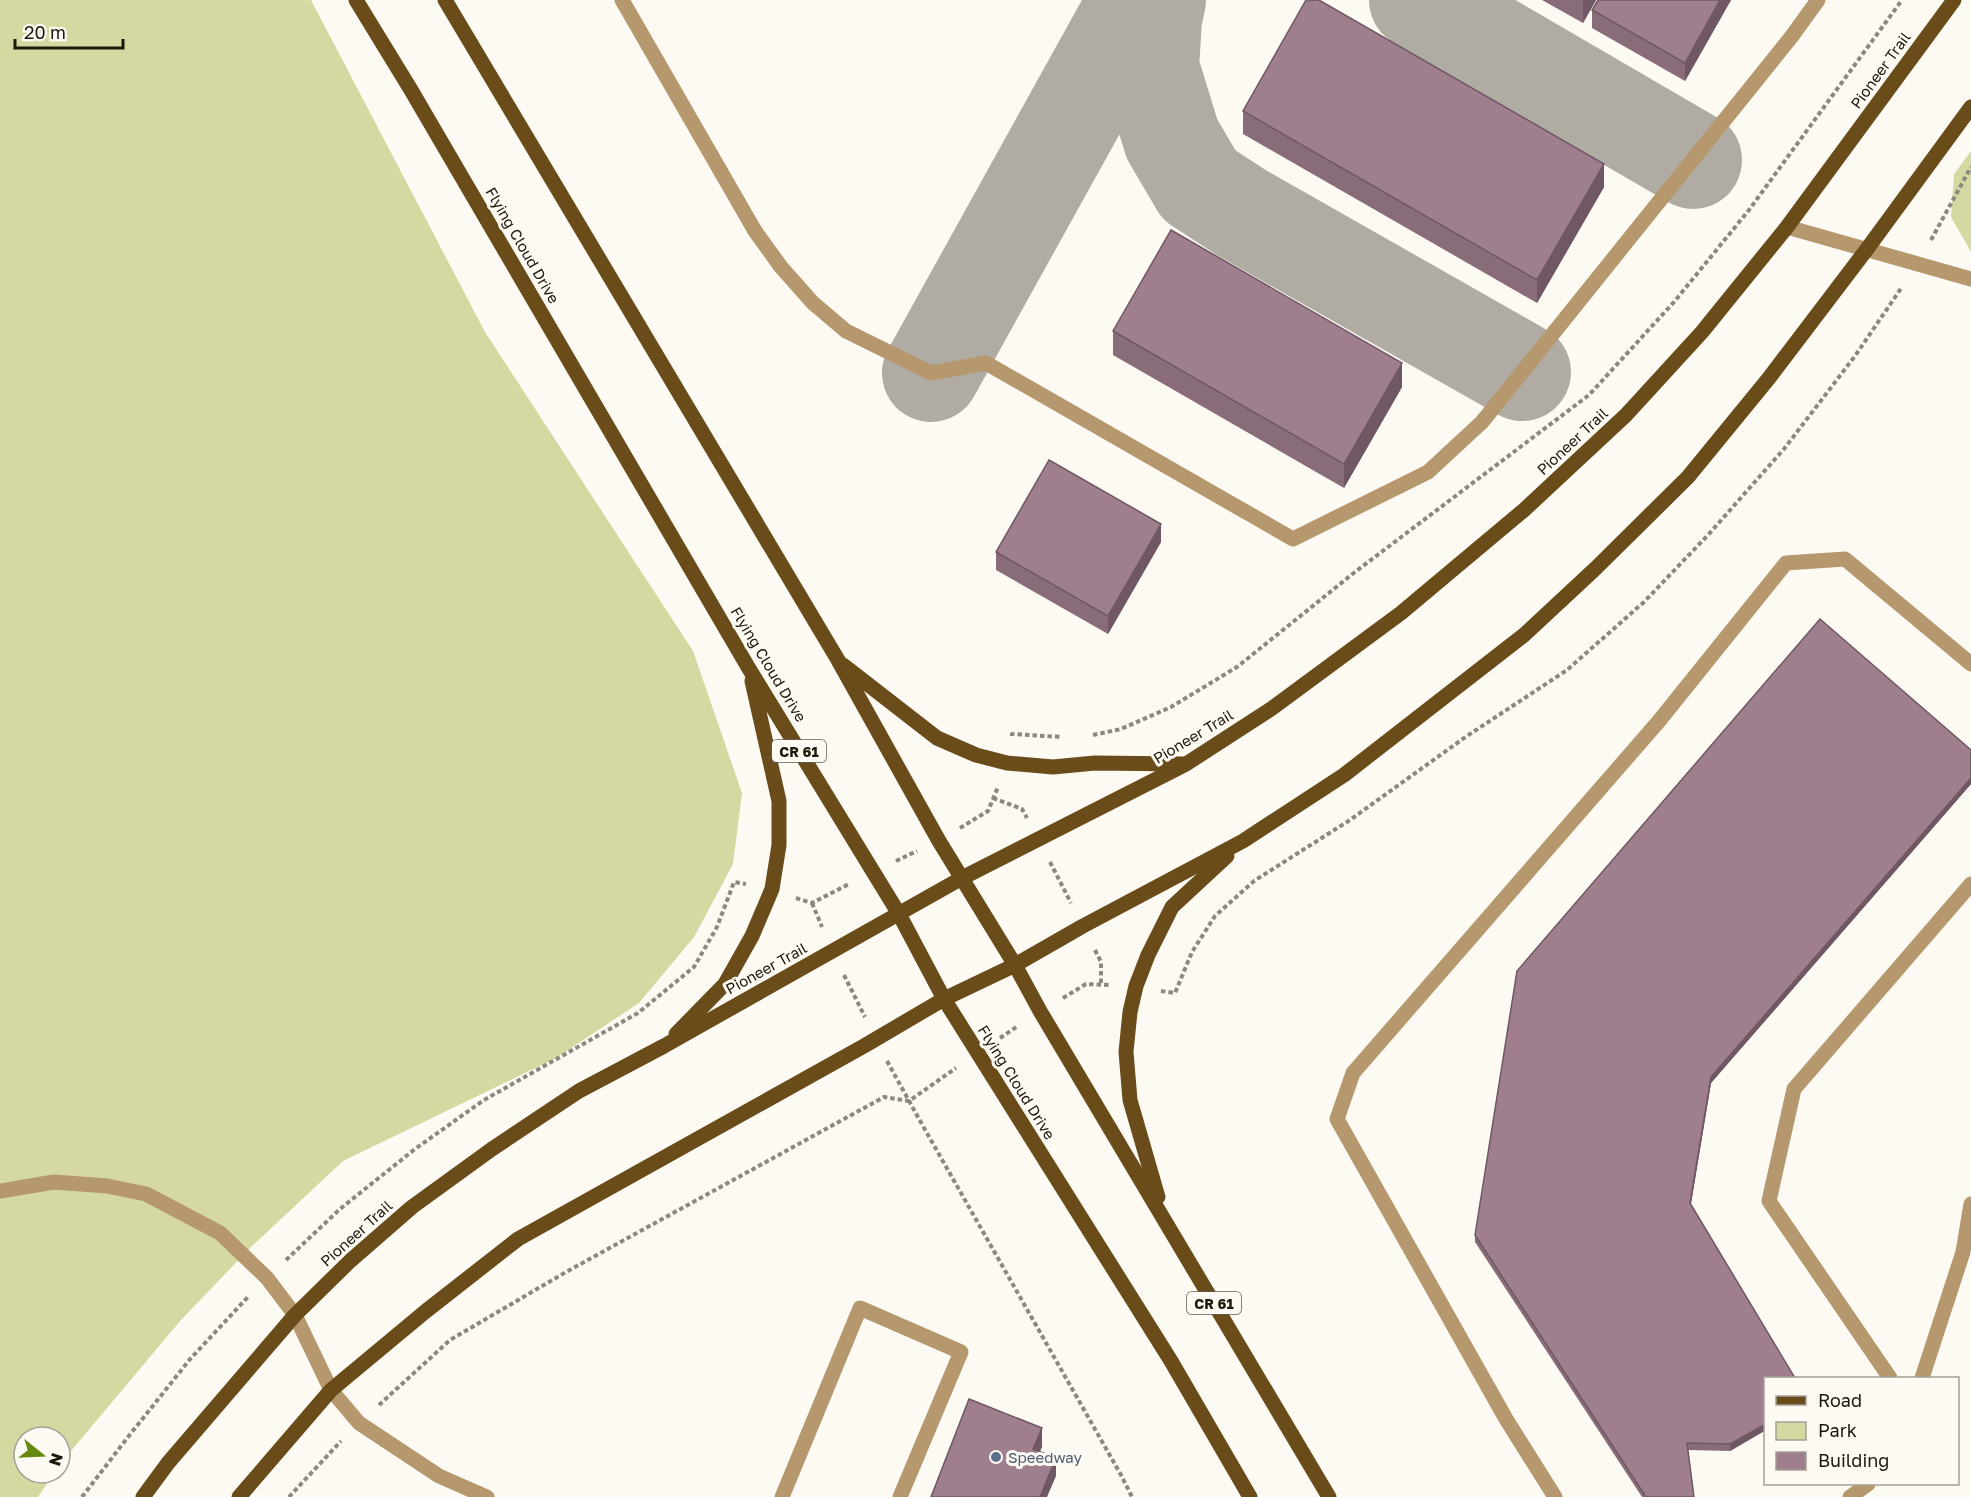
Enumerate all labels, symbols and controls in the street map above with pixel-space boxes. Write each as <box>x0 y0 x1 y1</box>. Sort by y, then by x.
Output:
scale bar <box>15 12 123 50</box>
text: 20 m <box>24 21 66 43</box>
street label: Pioneer Trail <box>1846 28 1914 112</box>
street label: Flying Cloud Drive <box>482 184 564 307</box>
street label: Pioneer Trail <box>1533 404 1611 478</box>
street label: Flying Cloud Drive <box>728 603 811 725</box>
street label: Pioneer Trail <box>1150 705 1236 767</box>
road number: CR 61 <box>772 740 826 762</box>
street label: Pioneer Trail <box>722 938 810 998</box>
street label: Flying Cloud Drive <box>975 1022 1060 1143</box>
street label: Pioneer Trail <box>317 1196 396 1270</box>
road number: CR 61 <box>1187 1292 1241 1314</box>
legend <box>1764 1377 1959 1485</box>
text: Road <box>1818 1389 1862 1411</box>
text: Park <box>1818 1419 1857 1441</box>
north arrow <box>12 1425 72 1485</box>
place label: Speedway <box>1008 1448 1082 1466</box>
text: Building <box>1818 1449 1889 1471</box>
marker: Speedway <box>989 1450 1003 1464</box>
text: N <box>45 1451 68 1469</box>

